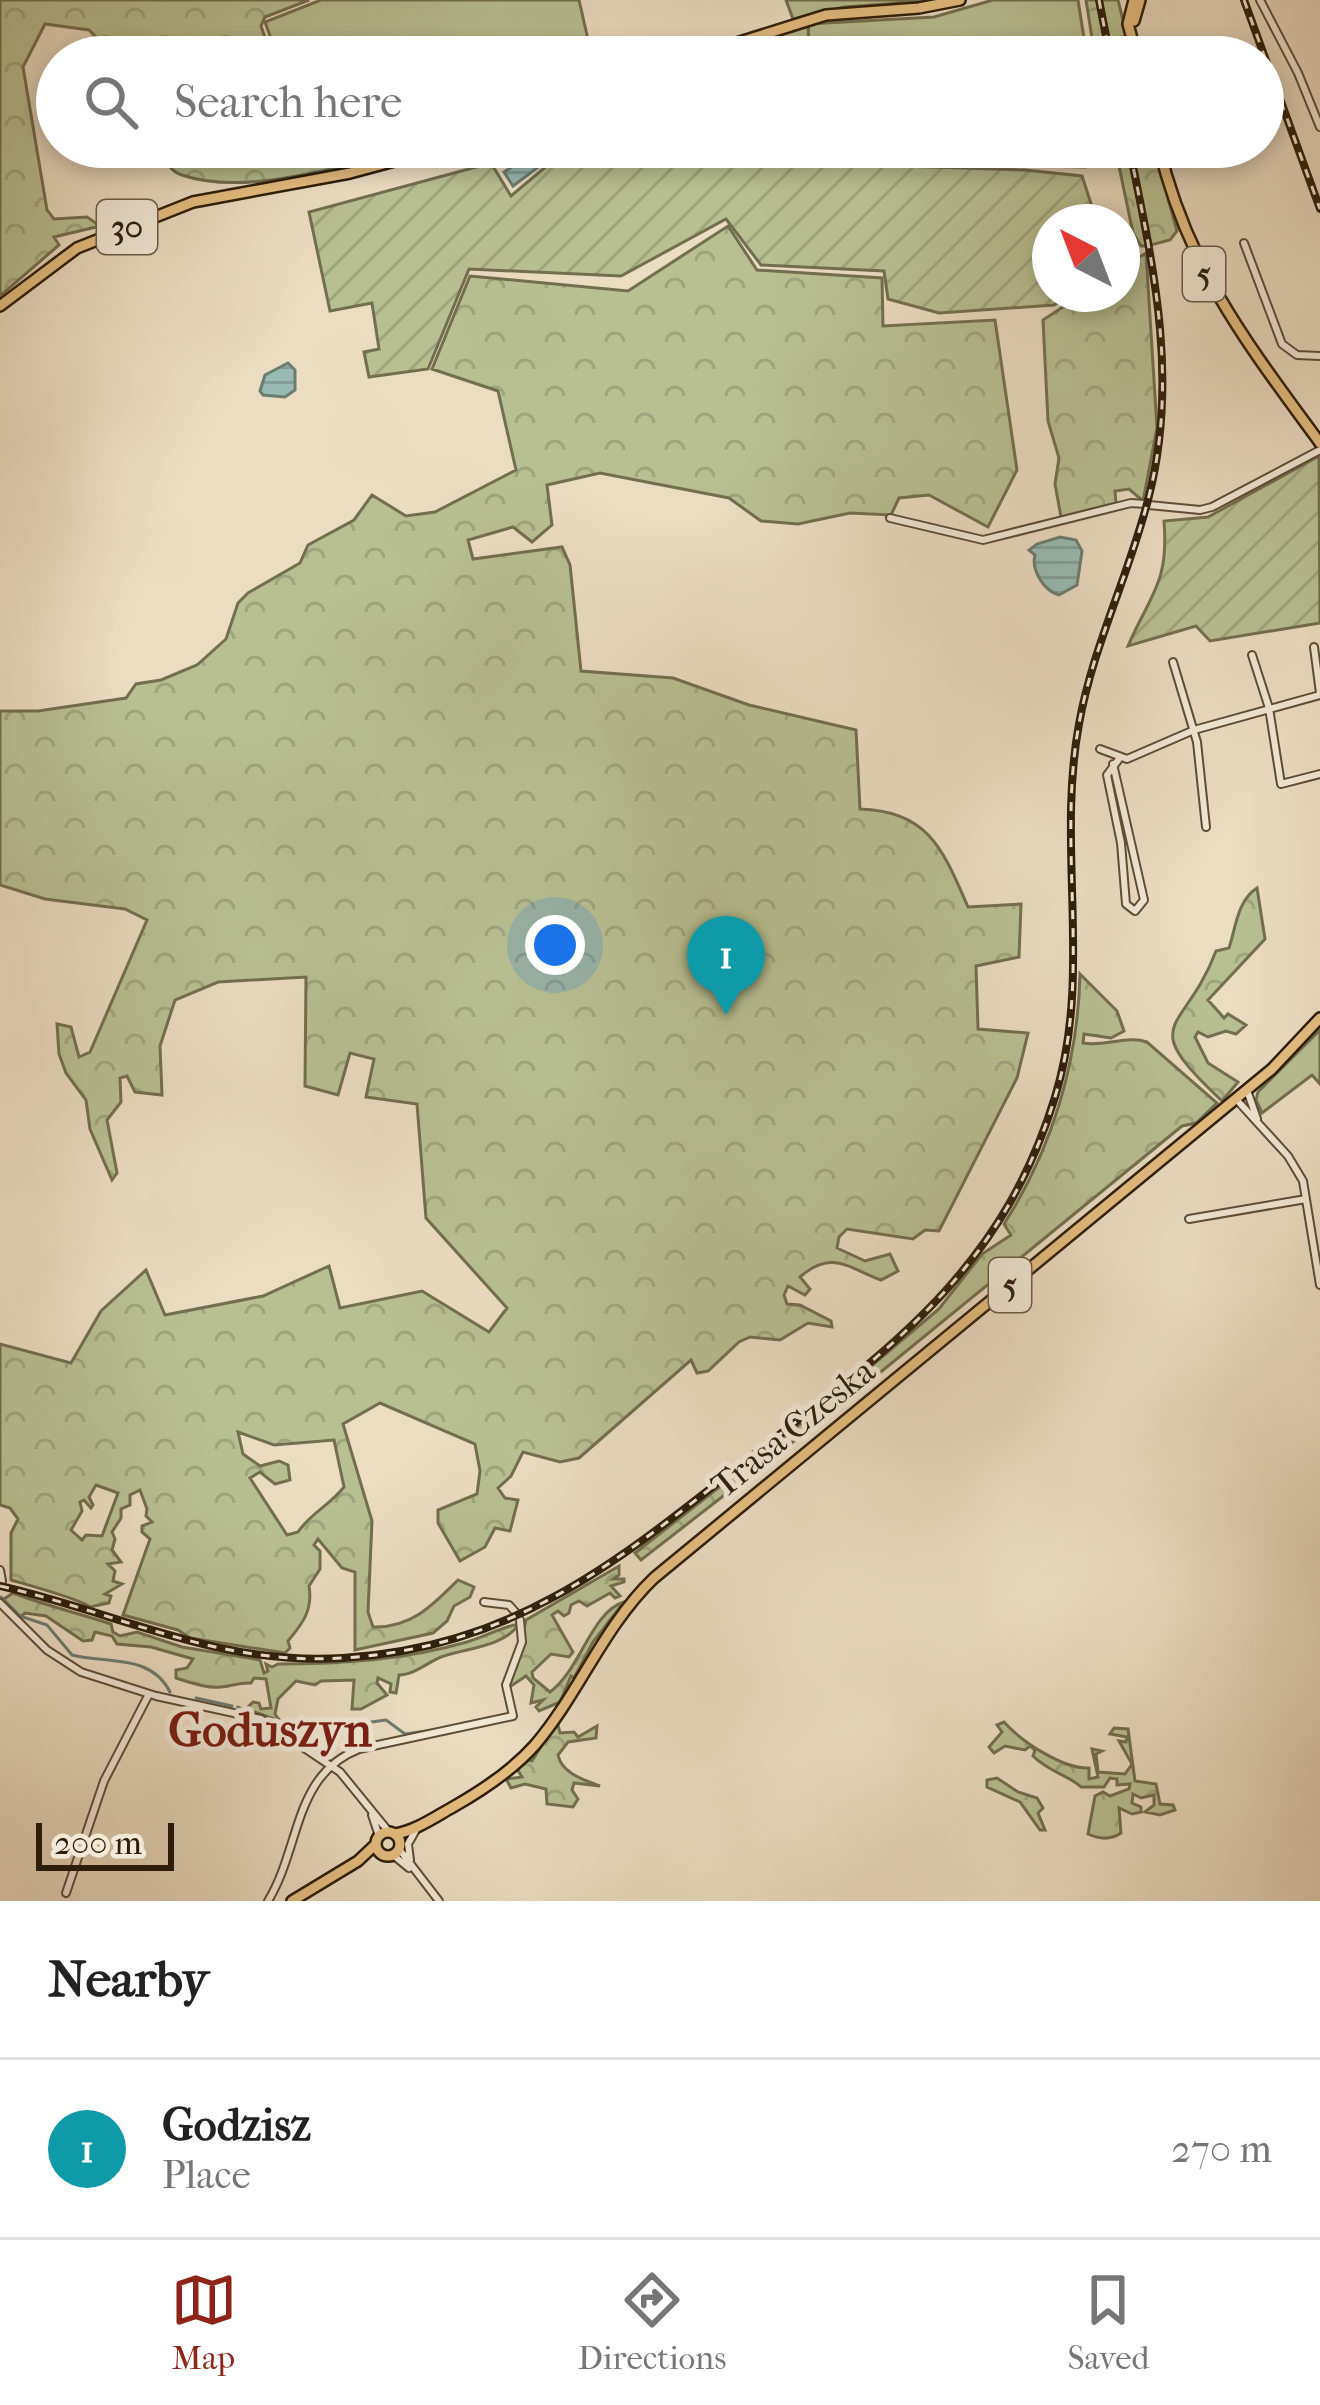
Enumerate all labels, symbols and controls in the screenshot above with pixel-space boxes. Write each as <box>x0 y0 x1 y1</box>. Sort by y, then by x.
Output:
search box <box>36 36 1284 168</box>
icon: search <box>78 69 144 135</box>
text: Search here <box>174 76 402 129</box>
road number: 30 <box>97 200 157 254</box>
north arrow <box>1032 204 1140 312</box>
road number: 5 <box>1183 247 1225 301</box>
your location <box>525 915 585 975</box>
pin: 1 <box>687 916 765 1015</box>
road number: 5 <box>989 1258 1031 1312</box>
street label: Trasa Czeska <box>703 1349 883 1506</box>
district label: Goduszyn <box>168 1702 373 1758</box>
scale bar <box>36 1817 174 1870</box>
text: 200 m <box>54 1824 142 1863</box>
text: Nearby <box>48 1949 209 2009</box>
text: Godzisz <box>162 2099 311 2152</box>
text: 1 <box>80 2126 94 2172</box>
text: 270 m <box>1171 2126 1272 2172</box>
text: Place <box>162 2152 251 2198</box>
tab: Map <box>171 2267 237 2378</box>
tab: Directions <box>578 2267 726 2378</box>
tab: Saved <box>1068 2267 1149 2378</box>

